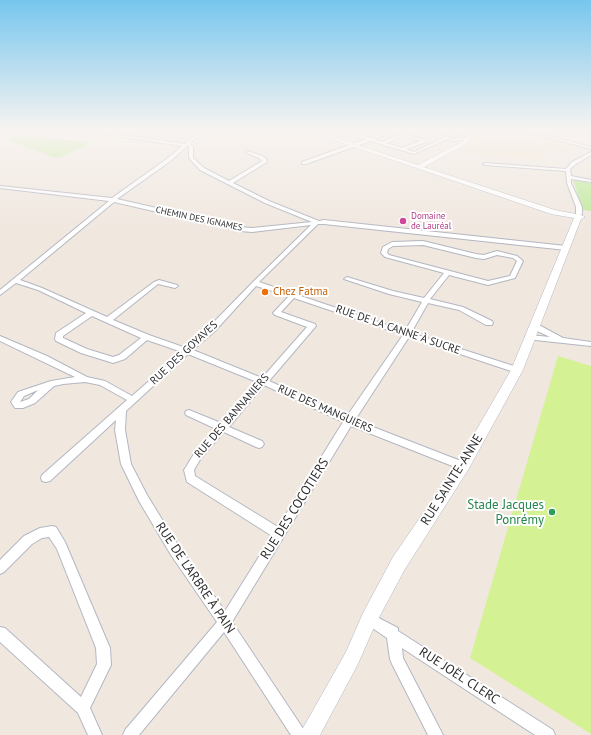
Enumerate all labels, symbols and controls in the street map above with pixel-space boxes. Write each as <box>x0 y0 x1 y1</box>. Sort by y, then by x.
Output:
street label: CHEMIN DES IGNAMES <box>155 205 243 233</box>
place label: Domaine de Lauréal <box>411 211 451 232</box>
marker: Domaine de Lauréal <box>398 216 408 226</box>
place label: Chez Fatma <box>273 285 328 299</box>
marker: Chez Fatma <box>260 287 270 297</box>
street label: RUE DE LA CANNE À SUCRE <box>334 302 462 358</box>
street label: RUE DES GOYAVES <box>147 318 221 388</box>
street label: RUE DES BANNANIERS <box>192 371 272 461</box>
street label: RUE DES MANGUIERS <box>276 382 374 436</box>
street label: RUE SAINTE-ANNE <box>418 432 486 528</box>
street label: RUE DES COCOTIERS <box>258 455 332 563</box>
place label: Stade Jacques Ponrémy <box>467 497 544 528</box>
marker: Stade Jacques Ponrémy <box>547 507 557 517</box>
street label: RUE DE L'ARBRE À PAIN <box>152 519 238 637</box>
street label: RUE JOËL CLERC <box>416 644 502 708</box>

